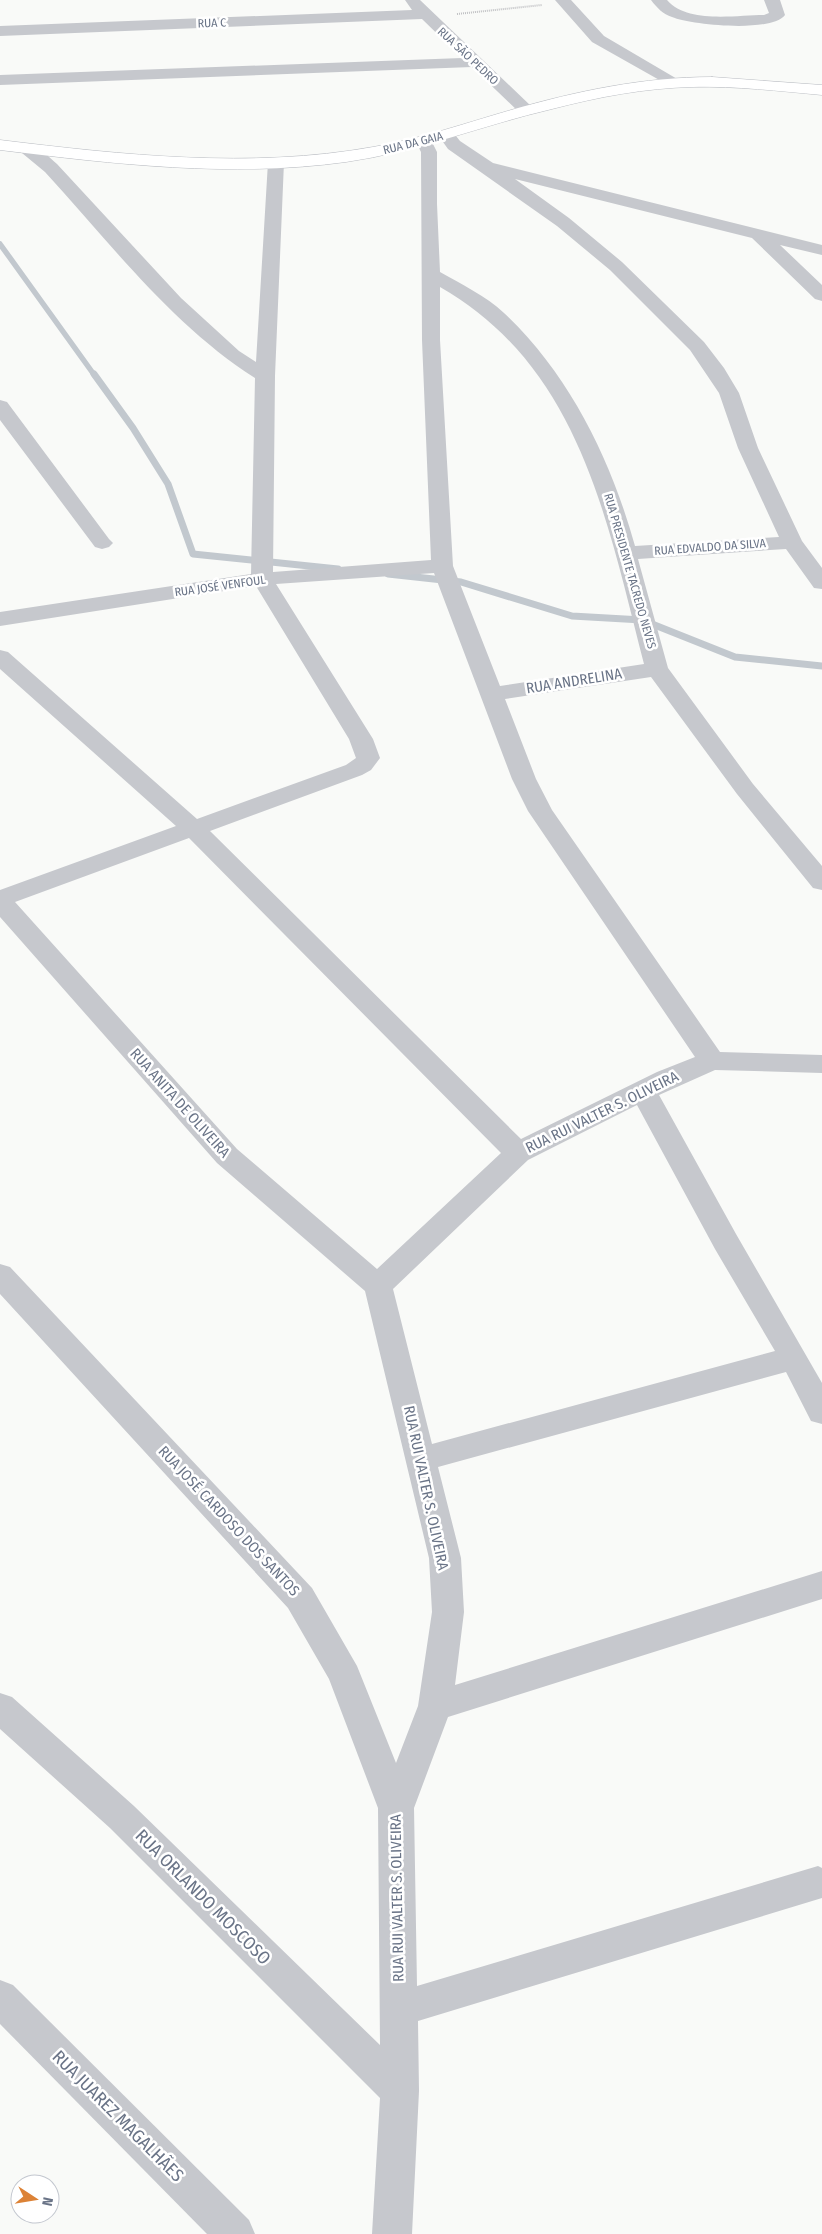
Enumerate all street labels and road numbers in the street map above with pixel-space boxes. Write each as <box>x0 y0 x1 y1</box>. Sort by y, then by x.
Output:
street label: RUA C <box>197 16 227 30</box>
street label: RUA SÃO PEDRO <box>435 24 502 88</box>
street label: RUA DA GAIA <box>382 129 445 157</box>
street label: RUA PRESIDENTE TACREDO NEVES <box>601 492 659 650</box>
street label: RUA EDVALDO DA SILVA <box>654 536 767 558</box>
street label: RUA JOSÉ VENFOUL <box>173 572 267 599</box>
street label: RUA ANDRELINA <box>525 665 623 697</box>
street label: RUA ANITA DE OLIVEIRA <box>126 1045 234 1161</box>
street label: RUA RUI VALTER S. OLIVEIRA <box>523 1067 681 1157</box>
street label: RUA RUI VALTER S. OLIVEIRA <box>400 1404 452 1572</box>
street label: RUA JOSÉ CARDOSO DOS SANTOS <box>155 1442 303 1600</box>
street label: RUA RUI VALTER S. OLIVEIRA <box>387 1814 407 1982</box>
street label: RUA ORLANDO MOSCOSO <box>131 1825 275 1969</box>
street label: RUA JUAREZ MAGALHÃES <box>48 2046 188 2186</box>

